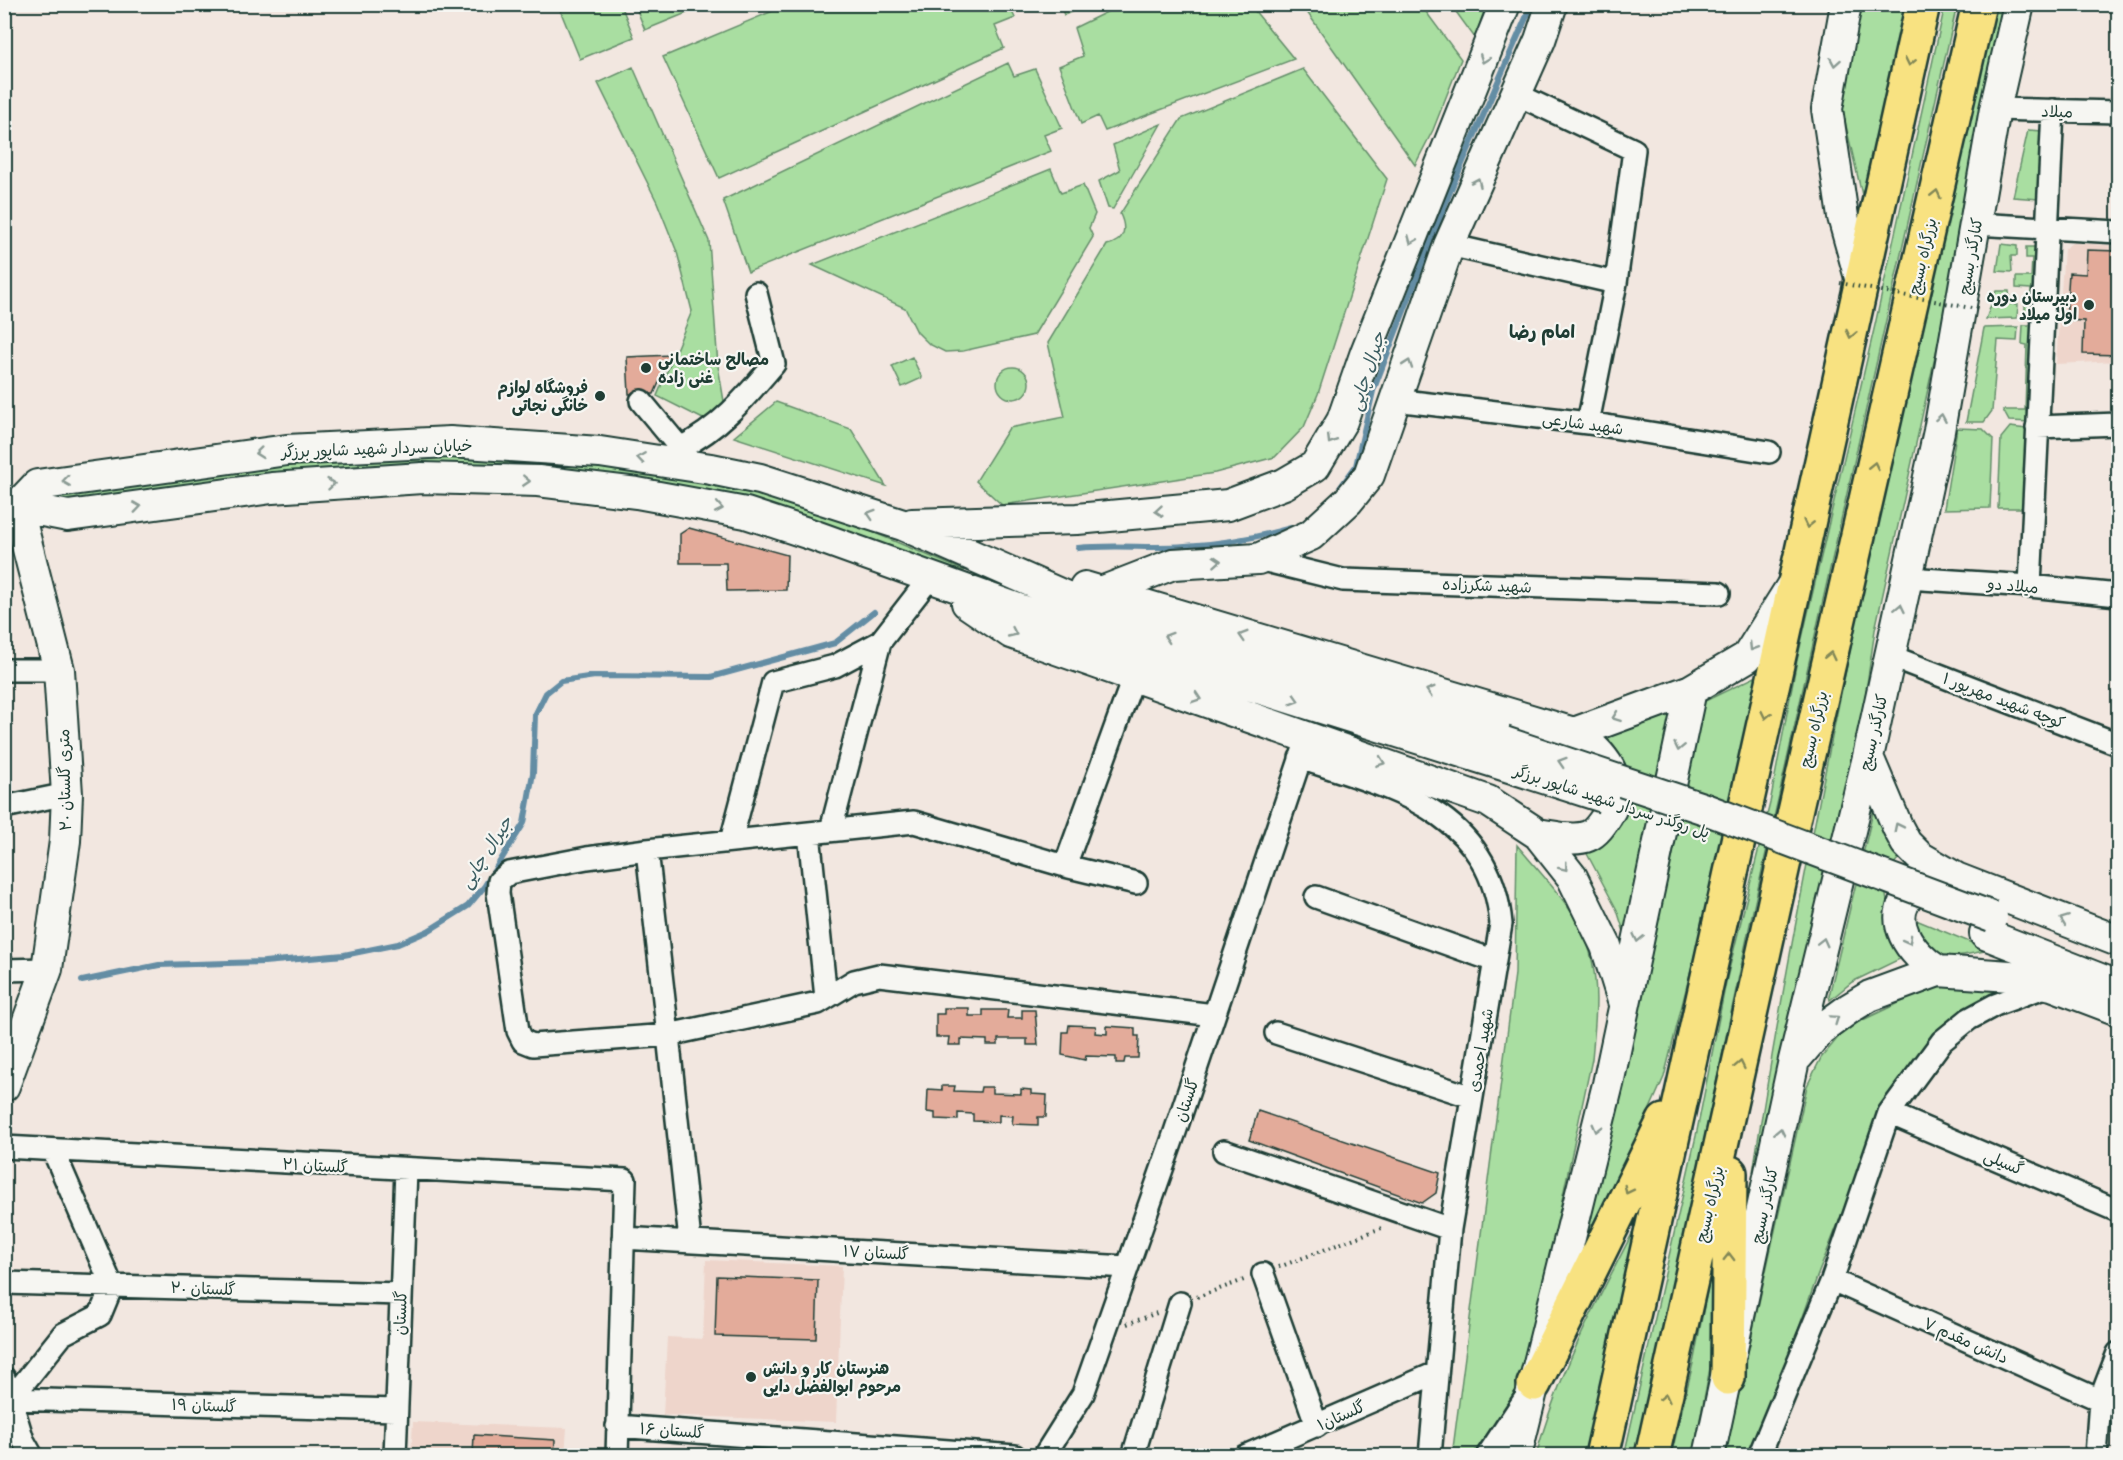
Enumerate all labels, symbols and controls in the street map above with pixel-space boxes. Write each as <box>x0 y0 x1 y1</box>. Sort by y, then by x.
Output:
one-way arrow <box>1479 53 1491 64</box>
one-way arrow <box>1905 56 1918 66</box>
one-way arrow <box>1829 57 1842 67</box>
street label: میلاد <box>2041 102 2073 123</box>
one-way arrow <box>1470 177 1482 188</box>
one-way arrow <box>1929 190 1942 200</box>
street label: بزرگراه بسیج <box>1904 216 1941 296</box>
street label: کنارگذر بسیج <box>1954 216 1988 296</box>
one-way arrow <box>1407 234 1419 245</box>
place label: دبیرستان دوره اول میلاد <box>1986 288 2077 325</box>
marker: دبیرستان دوره اول میلاد <box>2082 298 2096 312</box>
district label: امام رضا <box>1509 322 1575 346</box>
water label: جیرال چایی <box>1345 328 1391 414</box>
one-way arrow <box>1845 329 1858 339</box>
place label: مصالح ساختمانی غنی زاده <box>658 351 769 388</box>
one-way arrow <box>1400 359 1413 370</box>
marker: مصالح ساختمانی غنی زاده <box>639 361 653 375</box>
place label: فروشگاه لوازم خانگی نجاتی <box>498 378 588 416</box>
marker: فروشگاه لوازم خانگی نجاتی <box>593 389 607 403</box>
street label: شهید شارعی <box>1541 409 1624 440</box>
one-way arrow <box>1934 413 1947 423</box>
one-way arrow <box>1326 434 1338 444</box>
street label: خیابان سردار شهید شاپور برزگر <box>279 436 473 462</box>
one-way arrow <box>254 447 263 459</box>
one-way arrow <box>637 452 647 465</box>
one-way arrow <box>1866 461 1879 471</box>
one-way arrow <box>61 474 70 486</box>
one-way arrow <box>521 474 530 487</box>
one-way arrow <box>326 477 335 490</box>
one-way arrow <box>133 501 142 513</box>
one-way arrow <box>713 501 723 514</box>
one-way arrow <box>1155 504 1164 517</box>
one-way arrow <box>866 509 877 522</box>
one-way arrow <box>1802 519 1815 529</box>
one-way arrow <box>1213 555 1222 568</box>
street label: شهید شکرزاده <box>1442 575 1532 598</box>
street label: میلاد دو <box>1985 575 2039 598</box>
one-way arrow <box>1893 604 1906 614</box>
one-way arrow <box>1007 625 1018 637</box>
one-way arrow <box>1163 631 1174 644</box>
one-way arrow <box>1238 631 1249 643</box>
one-way arrow <box>1749 641 1761 651</box>
one-way arrow <box>1823 651 1836 661</box>
street label: کوچه شهید مهرپور ۱ <box>1940 669 2067 734</box>
one-way arrow <box>1425 686 1436 698</box>
street label: بزرگراه بسیج <box>1795 689 1832 769</box>
one-way arrow <box>1191 690 1202 703</box>
street label: کنارگذر بسیج <box>1855 692 1892 772</box>
one-way arrow <box>1289 693 1300 705</box>
one-way arrow <box>1611 710 1622 723</box>
one-way arrow <box>1760 710 1773 720</box>
street label: ۲۰ متری گلستان <box>54 729 76 831</box>
one-way arrow <box>1673 742 1686 752</box>
one-way arrow <box>1375 755 1386 768</box>
one-way arrow <box>1557 756 1568 769</box>
street label: پل روگذر سردار شهید شاپور برزگر <box>1509 760 1712 843</box>
water label: جیرال چایی <box>455 812 519 893</box>
one-way arrow <box>1893 823 1905 834</box>
one-way arrow <box>1557 860 1568 871</box>
one-way arrow <box>2059 914 2070 927</box>
one-way arrow <box>1632 933 1645 943</box>
one-way arrow <box>1901 934 1912 944</box>
one-way arrow <box>1816 937 1829 947</box>
street label: شهید احمدی <box>1465 1007 1498 1094</box>
one-way arrow <box>1829 1015 1840 1026</box>
one-way arrow <box>1732 1060 1745 1070</box>
street label: گلستان <box>1170 1076 1204 1125</box>
one-way arrow <box>1592 1123 1605 1133</box>
one-way arrow <box>1772 1127 1785 1137</box>
street label: گسیلی <box>1981 1146 2027 1180</box>
street label: گلستان ۲۱ <box>282 1154 348 1178</box>
street label: بزرگراه بسیج <box>1691 1164 1728 1244</box>
street label: کنارگذر بسیج <box>1747 1165 1783 1245</box>
one-way arrow <box>1624 1183 1635 1194</box>
street label: گلستان ۱۷ <box>842 1241 910 1265</box>
one-way arrow <box>1723 1252 1735 1261</box>
street label: گلستان ۲۰ <box>170 1278 236 1300</box>
street label: گلستان <box>390 1290 412 1336</box>
street label: دانش مقدم ۷ <box>1919 1314 2011 1370</box>
place label: هنرستان کار و دانش مرحوم ابوالفضل دایی <box>763 1360 901 1399</box>
marker: هنرستان کار و دانش مرحوم ابوالفضل دایی <box>744 1370 758 1384</box>
one-way arrow <box>1658 1394 1671 1404</box>
street label: گلستان ۱۹ <box>171 1395 237 1417</box>
street label: گلستان۱ <box>1314 1396 1369 1435</box>
street label: گلستان ۱۶ <box>639 1419 705 1443</box>

